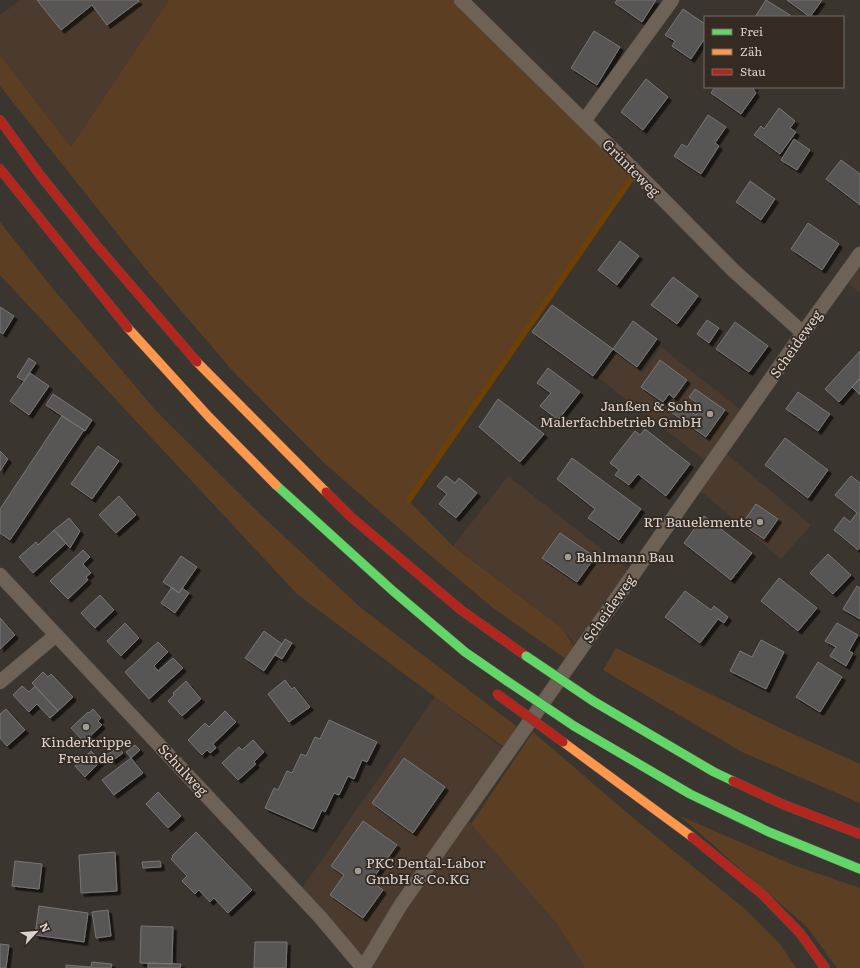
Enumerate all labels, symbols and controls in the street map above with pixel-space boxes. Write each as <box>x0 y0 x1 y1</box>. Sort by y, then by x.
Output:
legend <box>704 16 844 88</box>
text: Frei <box>740 22 763 40</box>
text: Zäh <box>740 42 762 60</box>
text: Stau <box>740 62 766 80</box>
street label: Grünteweg <box>598 134 665 201</box>
street label: Scheideweg <box>764 305 826 381</box>
place label: Janßen & Sohn Malerfachbetrieb GmbH <box>540 395 702 431</box>
marker: Janßen & Sohn Malerfachbetrieb GmbH <box>705 409 715 419</box>
place label: RT Bauelemente <box>643 511 752 531</box>
marker: RT Bauelemente <box>755 517 765 527</box>
place label: Bahlmann Bau <box>576 546 674 566</box>
marker: Bahlmann Bau <box>563 552 573 562</box>
street label: Scheideweg <box>577 570 639 646</box>
marker: Kinderkrippe Freunde <box>81 722 91 732</box>
place label: Kinderkrippe Freunde <box>41 731 131 767</box>
street label: Schulweg <box>154 739 213 800</box>
place label: PKC Dental-Labor GmbH & Co.KG <box>366 852 486 888</box>
marker: PKC Dental-Labor GmbH & Co.KG <box>353 866 363 876</box>
north arrow <box>16 912 56 952</box>
text: N <box>37 920 55 935</box>

